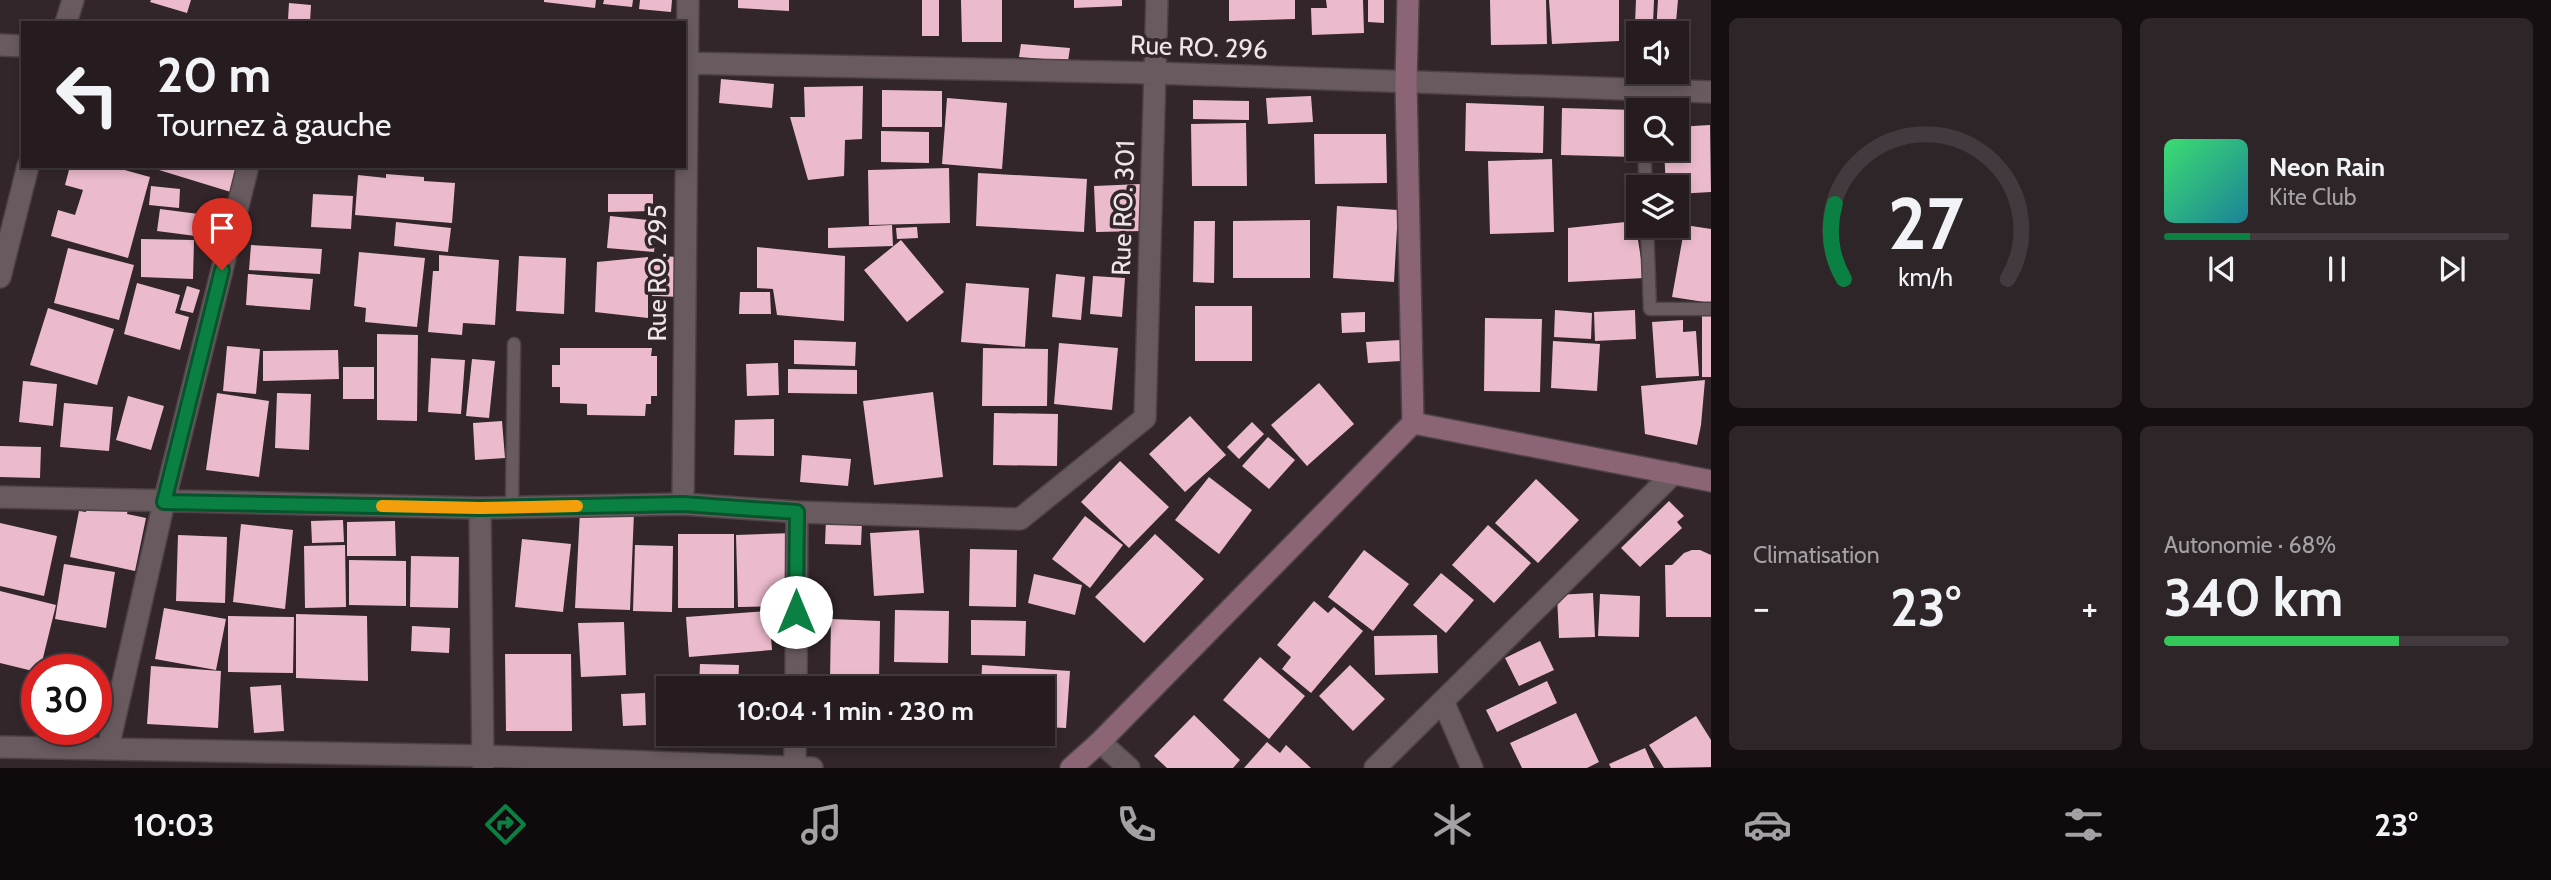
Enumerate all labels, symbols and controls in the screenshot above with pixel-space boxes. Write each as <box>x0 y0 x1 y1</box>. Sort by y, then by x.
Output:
map controls <box>1626 21 1689 238</box>
button: sound <box>1626 21 1689 84</box>
street label: Rue RO. 296 <box>1130 29 1268 65</box>
text: 20 m <box>157 45 271 104</box>
icon: left <box>42 49 133 140</box>
button: search <box>1626 98 1689 161</box>
text: Tournez à gauche <box>157 105 391 144</box>
street label: Rue RO. 301 <box>1105 140 1141 276</box>
text: Neon Rain <box>2269 151 2385 183</box>
button: layers <box>1626 175 1689 238</box>
text: 27 <box>1888 180 1963 268</box>
text: Kite Club <box>2269 183 2356 211</box>
pin <box>192 198 252 270</box>
street label: Rue RO. 295 <box>641 204 673 342</box>
icon: arrive <box>203 209 241 247</box>
icon: previous <box>2203 250 2241 288</box>
icon: pause <box>2318 250 2356 288</box>
icon: next <box>2433 250 2471 288</box>
text: km/h <box>1898 262 1953 292</box>
text: Autonomie · 68% <box>2164 531 2336 559</box>
text: Climatisation <box>1753 541 1880 569</box>
text: 340 km <box>2164 566 2343 629</box>
position arrow <box>759 575 833 649</box>
text: 23° <box>1890 576 1961 639</box>
text: − <box>1753 584 1770 631</box>
text: + <box>2081 584 2098 631</box>
speed limit sign: 30 <box>21 654 112 745</box>
text: 10:04 · 1 min · 230 m <box>737 695 974 727</box>
icon: directions <box>481 800 530 849</box>
icon: music <box>797 800 846 849</box>
icon: phone <box>1112 800 1161 849</box>
icon: climate <box>1428 800 1477 849</box>
icon: car <box>1743 800 1792 849</box>
icon: filters <box>2059 800 2108 849</box>
text: 10:03 <box>133 805 215 844</box>
text: 23° <box>2374 805 2418 844</box>

